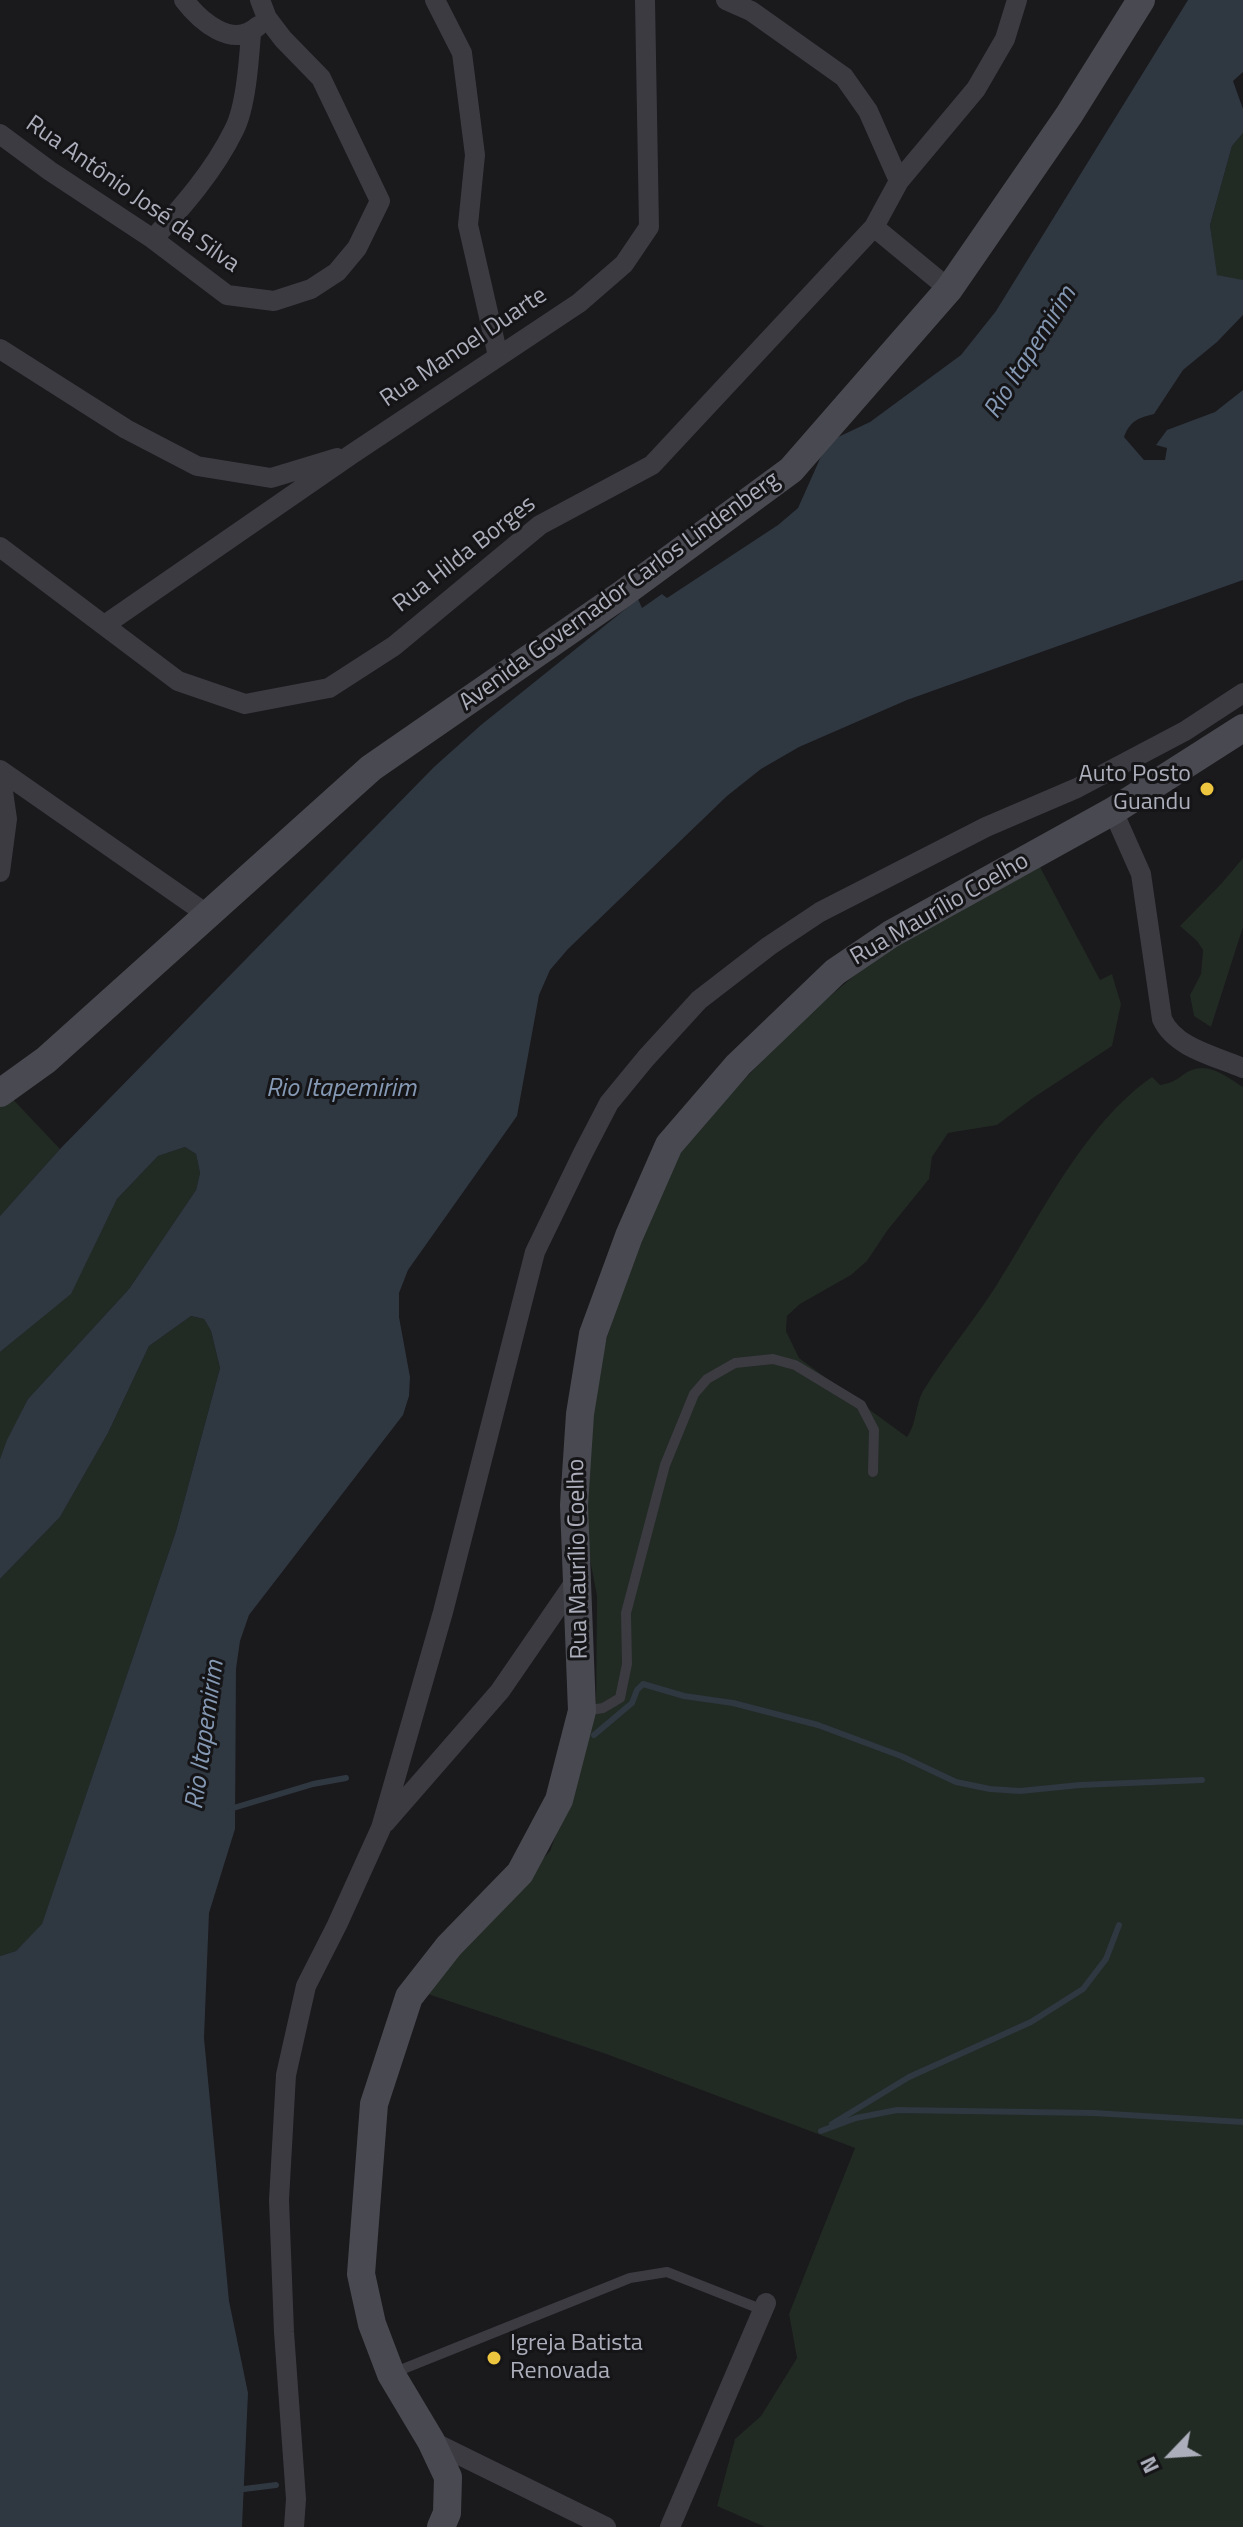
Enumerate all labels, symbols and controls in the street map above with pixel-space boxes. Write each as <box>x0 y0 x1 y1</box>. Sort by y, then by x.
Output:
street label: Rua Antônio José da Silva <box>20 110 244 280</box>
water label: Rio Itapemirim <box>978 281 1084 425</box>
street label: Rua Manoel Duarte <box>375 282 553 414</box>
street label: Avenida Governador Carlos Lindenberg <box>454 466 786 718</box>
street label: Rua Hilda Borges <box>388 490 542 620</box>
place label: Auto Posto Guandu <box>1079 761 1191 817</box>
marker: Auto Posto Guandu <box>1198 780 1216 798</box>
street label: Rua Maurílio Coelho <box>846 847 1034 973</box>
water label: Rio Itapemirim <box>266 1074 416 1106</box>
street label: Rua Maurílio Coelho <box>563 1458 595 1660</box>
water label: Rio Itapemirim <box>180 1659 232 1811</box>
place label: Igreja Batista Renovada <box>510 2330 643 2386</box>
marker: Igreja Batista Renovada <box>485 2349 503 2367</box>
north arrow <box>1131 2415 1211 2495</box>
text: N <box>1131 2451 1168 2479</box>

